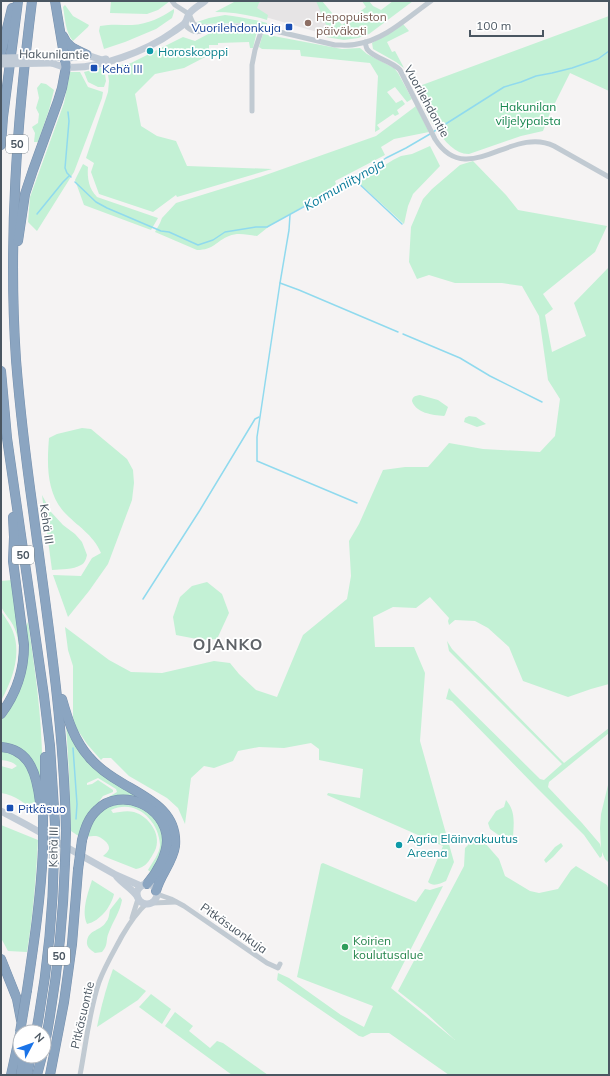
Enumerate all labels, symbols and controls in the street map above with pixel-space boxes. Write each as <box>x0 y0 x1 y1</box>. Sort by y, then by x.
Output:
place label: Hepopuiston päiväkoti <box>316 9 387 38</box>
scale bar <box>470 12 543 38</box>
marker: Hepopuiston päiväkoti <box>303 18 313 28</box>
text: 100 m <box>476 18 511 33</box>
place label: Vuorilehdonkuja <box>192 20 281 35</box>
marker: Vuorilehdonkuja <box>284 22 294 32</box>
place label: Horoskooppi <box>158 44 228 59</box>
street label: Hakunilantie <box>19 46 89 62</box>
marker: Horoskooppi <box>145 46 155 56</box>
place label: Kehä III <box>102 61 143 76</box>
street label: Vuorilehdontie <box>401 62 453 140</box>
marker: Kehä III <box>89 63 99 73</box>
park label: Hakunilan viljelypalsta <box>495 99 561 128</box>
road number: 50 <box>6 135 28 153</box>
water label: Kormuniitynoja <box>301 154 387 214</box>
street label: Kehä III <box>37 503 57 545</box>
road number: 50 <box>12 546 34 564</box>
district label: OJANKO <box>193 634 263 654</box>
place label: Pitkäsuo <box>18 801 66 816</box>
marker: Pitkäsuo <box>5 803 15 813</box>
street label: Kehä III <box>45 827 61 867</box>
place label: Agria Eläinvakuutus Areena <box>407 831 518 860</box>
marker: Agria Eläinvakuutus Areena <box>394 840 404 850</box>
street label: Pitkäsuonkuja <box>198 899 270 957</box>
place label: Koirien koulutusalue <box>353 933 423 962</box>
marker: Koirien koulutusalue <box>340 942 350 952</box>
road number: 50 <box>48 947 70 965</box>
street label: Pitkäsuontie <box>67 980 97 1050</box>
north arrow <box>12 1024 52 1064</box>
text: N <box>32 1030 48 1045</box>

